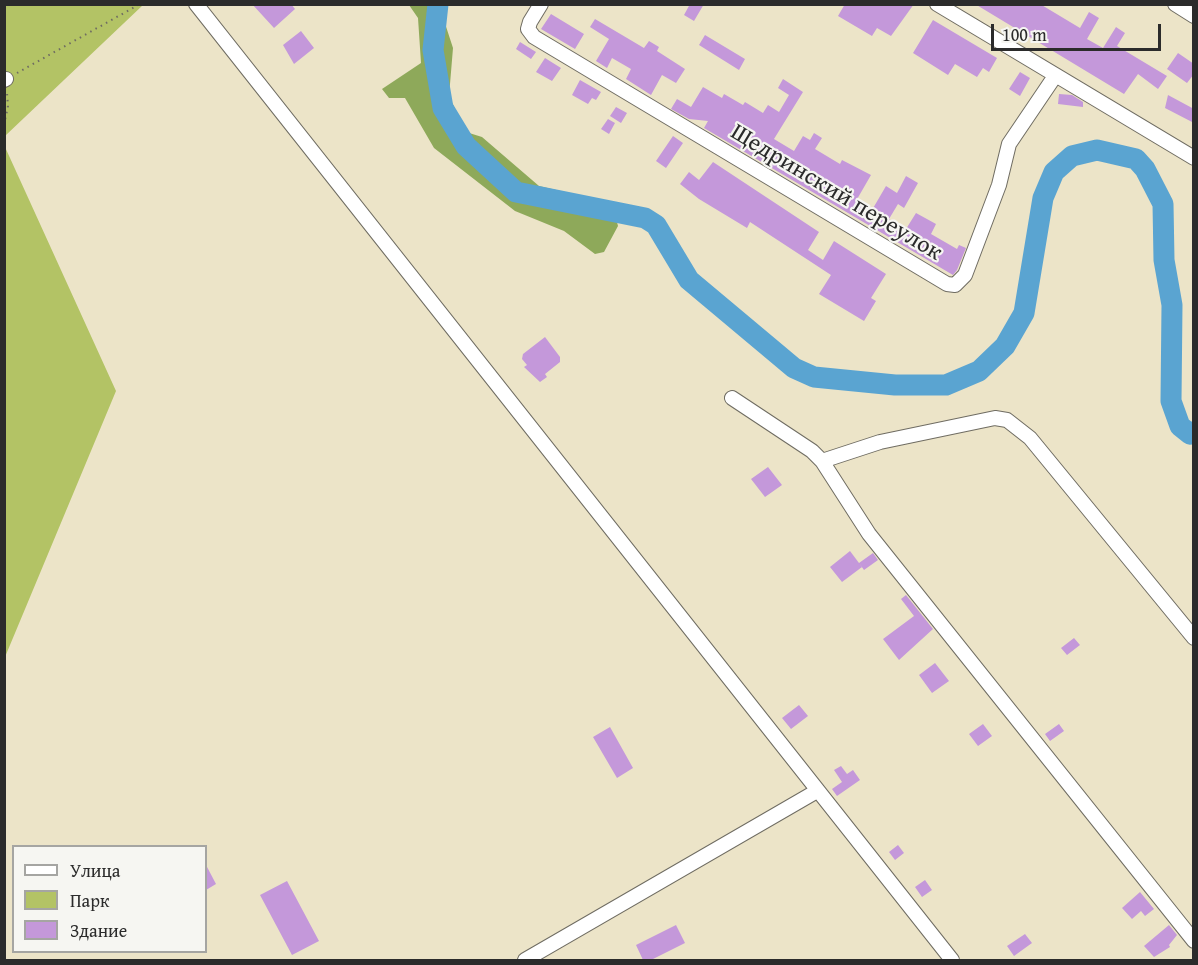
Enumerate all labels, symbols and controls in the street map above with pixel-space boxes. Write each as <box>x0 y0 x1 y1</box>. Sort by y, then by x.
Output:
scale bar <box>994 12 1164 50</box>
text: 100 m <box>1002 21 1047 48</box>
street label: Щедринский переулок <box>725 118 947 268</box>
legend <box>12 845 207 953</box>
text: Улица <box>70 857 120 884</box>
text: Парк <box>70 887 109 914</box>
text: Здание <box>70 917 127 944</box>

